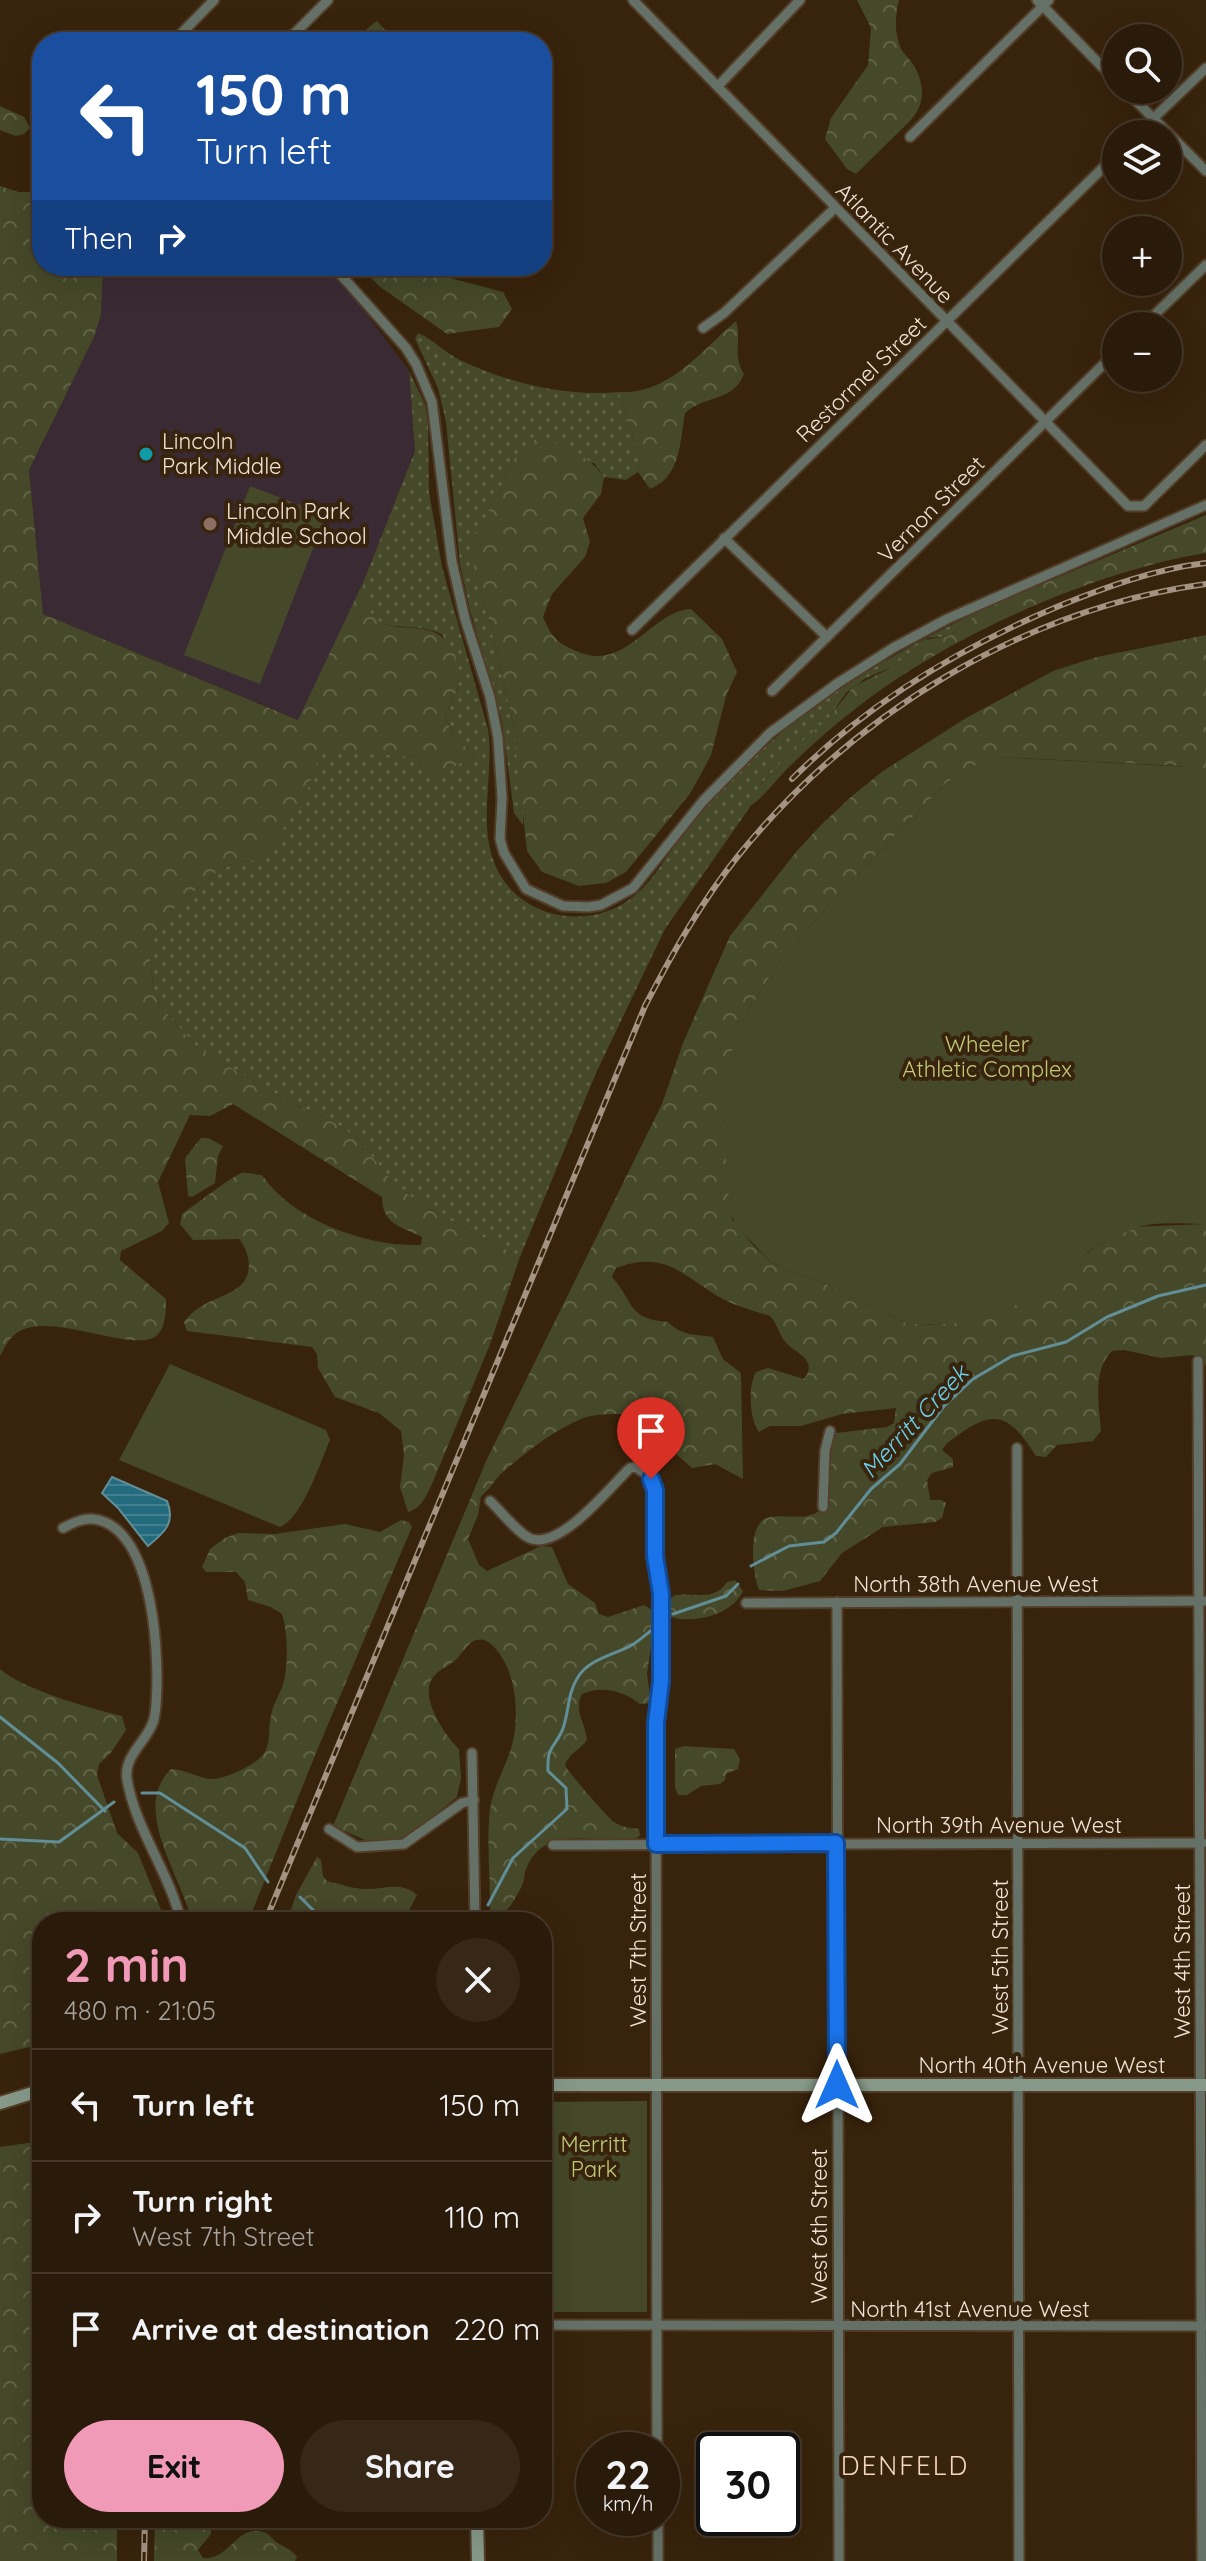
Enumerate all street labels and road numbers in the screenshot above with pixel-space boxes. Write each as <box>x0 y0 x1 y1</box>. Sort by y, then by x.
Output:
street label: Atlantic Avenue <box>830 177 960 309</box>
street label: Restormel Street <box>790 310 932 448</box>
street label: Vernon Street <box>872 450 990 568</box>
street label: North 38th Avenue West <box>853 1570 1099 1598</box>
street label: North 39th Avenue West <box>876 1811 1122 1839</box>
street label: West 7th Street <box>624 1873 652 2027</box>
street label: West 5th Street <box>986 1879 1014 2035</box>
street label: West 4th Street <box>1168 1884 1196 2038</box>
street label: North 40th Avenue West <box>919 2051 1165 2079</box>
street label: West 6th Street <box>805 2148 833 2304</box>
street label: North 41st Avenue West <box>850 2295 1090 2323</box>

